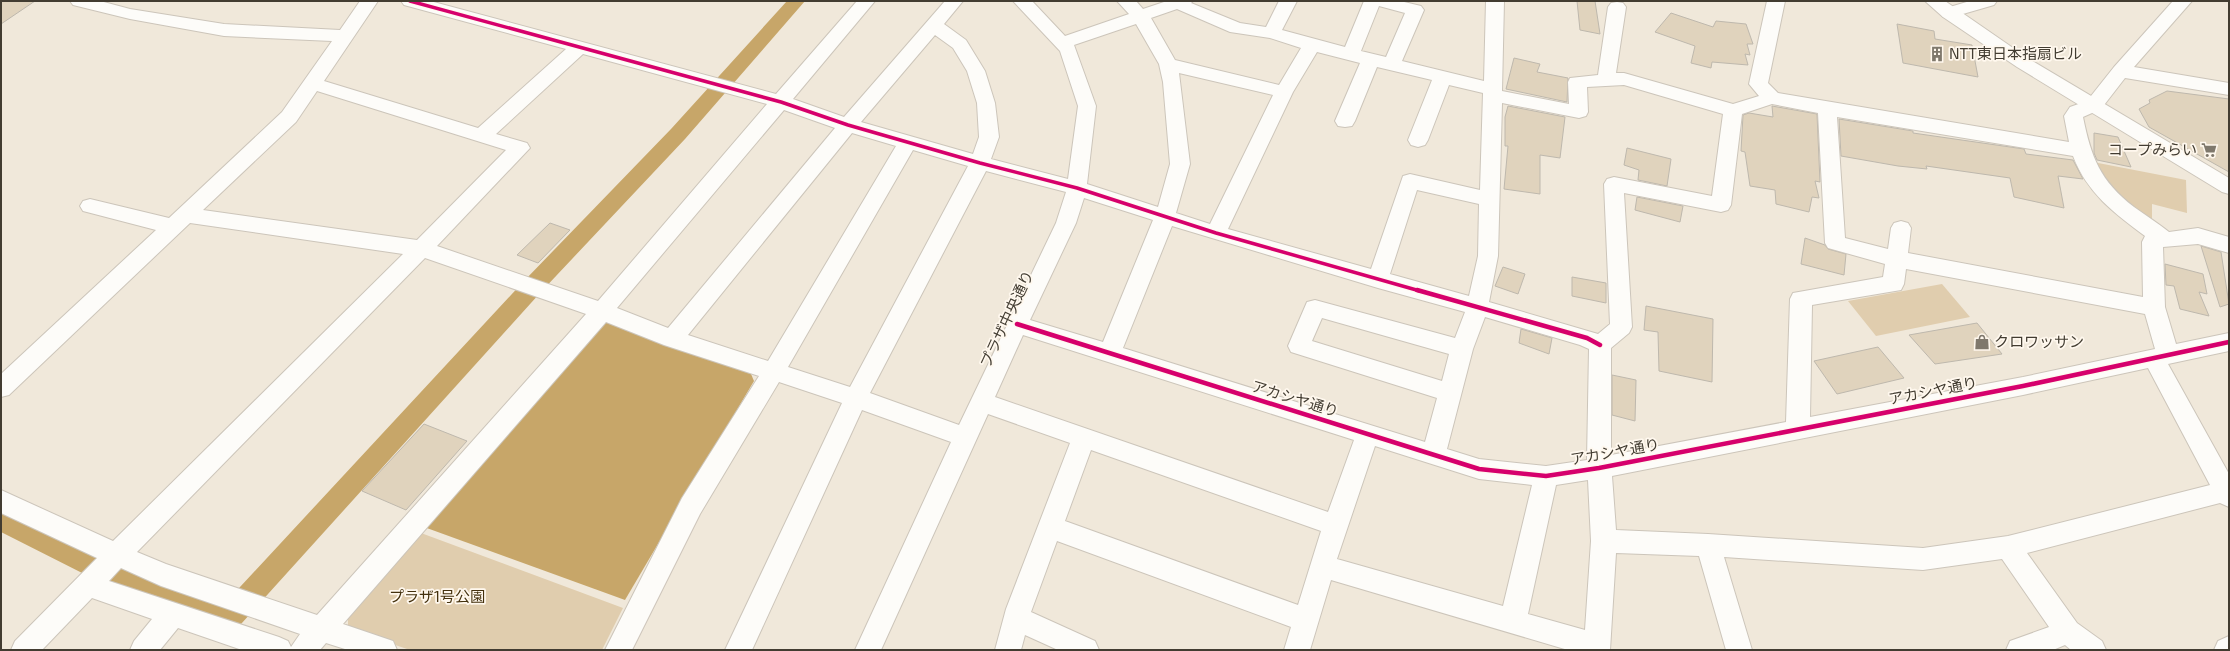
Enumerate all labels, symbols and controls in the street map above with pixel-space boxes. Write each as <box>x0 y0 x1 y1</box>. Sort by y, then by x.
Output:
place label: NTT東日本指扇ビル <box>1949 44 2082 62</box>
building icon: NTT東日本指扇ビル <box>1928 45 1946 63</box>
place label: コープみらい <box>2108 140 2197 158</box>
supermarket icon: コープみらい <box>2200 141 2218 159</box>
street label: プラザ中央通り <box>976 267 1036 370</box>
place label: クロワッサン <box>1994 332 2084 350</box>
shop icon: クロワッサン <box>1973 333 1991 351</box>
street label: アカシヤ通り <box>1887 373 1979 407</box>
street label: アカシヤ通り <box>1250 376 1341 420</box>
street label: アカシヤ通り <box>1569 434 1661 468</box>
park label: プラザ1号公園 <box>389 587 485 605</box>

